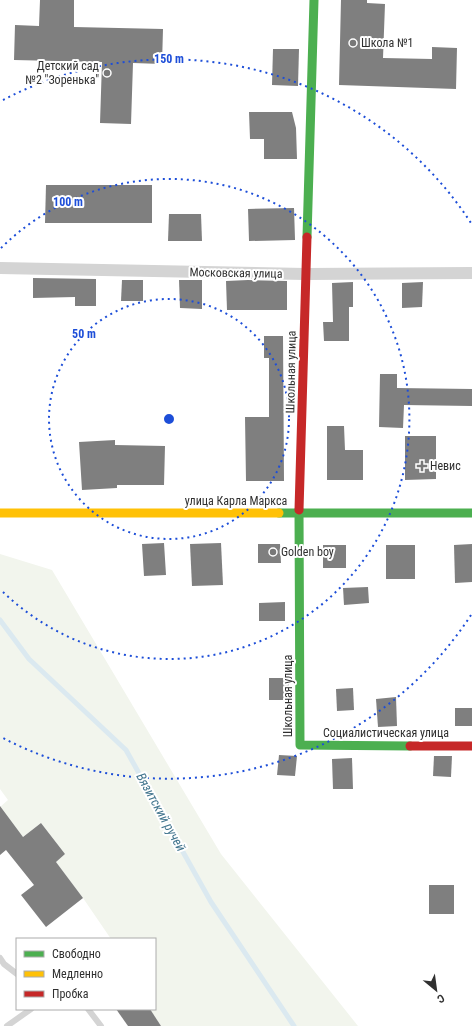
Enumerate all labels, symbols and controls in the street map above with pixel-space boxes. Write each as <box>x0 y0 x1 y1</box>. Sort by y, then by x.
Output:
place label: Школа №1 <box>361 36 414 50</box>
marker: Школа №1 <box>348 38 358 48</box>
text: 150 m <box>154 52 184 66</box>
place label: Детский сад №2 "Зоренька" <box>25 59 100 87</box>
marker: Детский сад №2 "Зоренька" <box>102 68 112 78</box>
text: 100 m <box>53 195 83 209</box>
street label: Московская улица <box>189 265 283 281</box>
text: 50 m <box>72 327 96 341</box>
street label: Школьная улица <box>283 330 299 413</box>
centre of rings <box>162 412 176 426</box>
place label: Невис <box>430 459 461 473</box>
marker: Невис <box>417 461 427 471</box>
street label: улица Карла Маркса <box>185 494 287 508</box>
place label: Golden boy <box>281 545 334 559</box>
marker: Golden boy <box>268 547 278 557</box>
street label: Школьная улица <box>281 654 295 737</box>
street label: Социалистическая улица <box>323 726 449 740</box>
water label: Вязитский ручей <box>133 770 189 854</box>
legend <box>16 938 156 1010</box>
text: Свободно <box>52 947 101 961</box>
text: Медленно <box>52 967 103 981</box>
north arrow <box>416 970 456 1010</box>
text: Пробка <box>52 987 89 1001</box>
text: С <box>435 991 447 1006</box>

